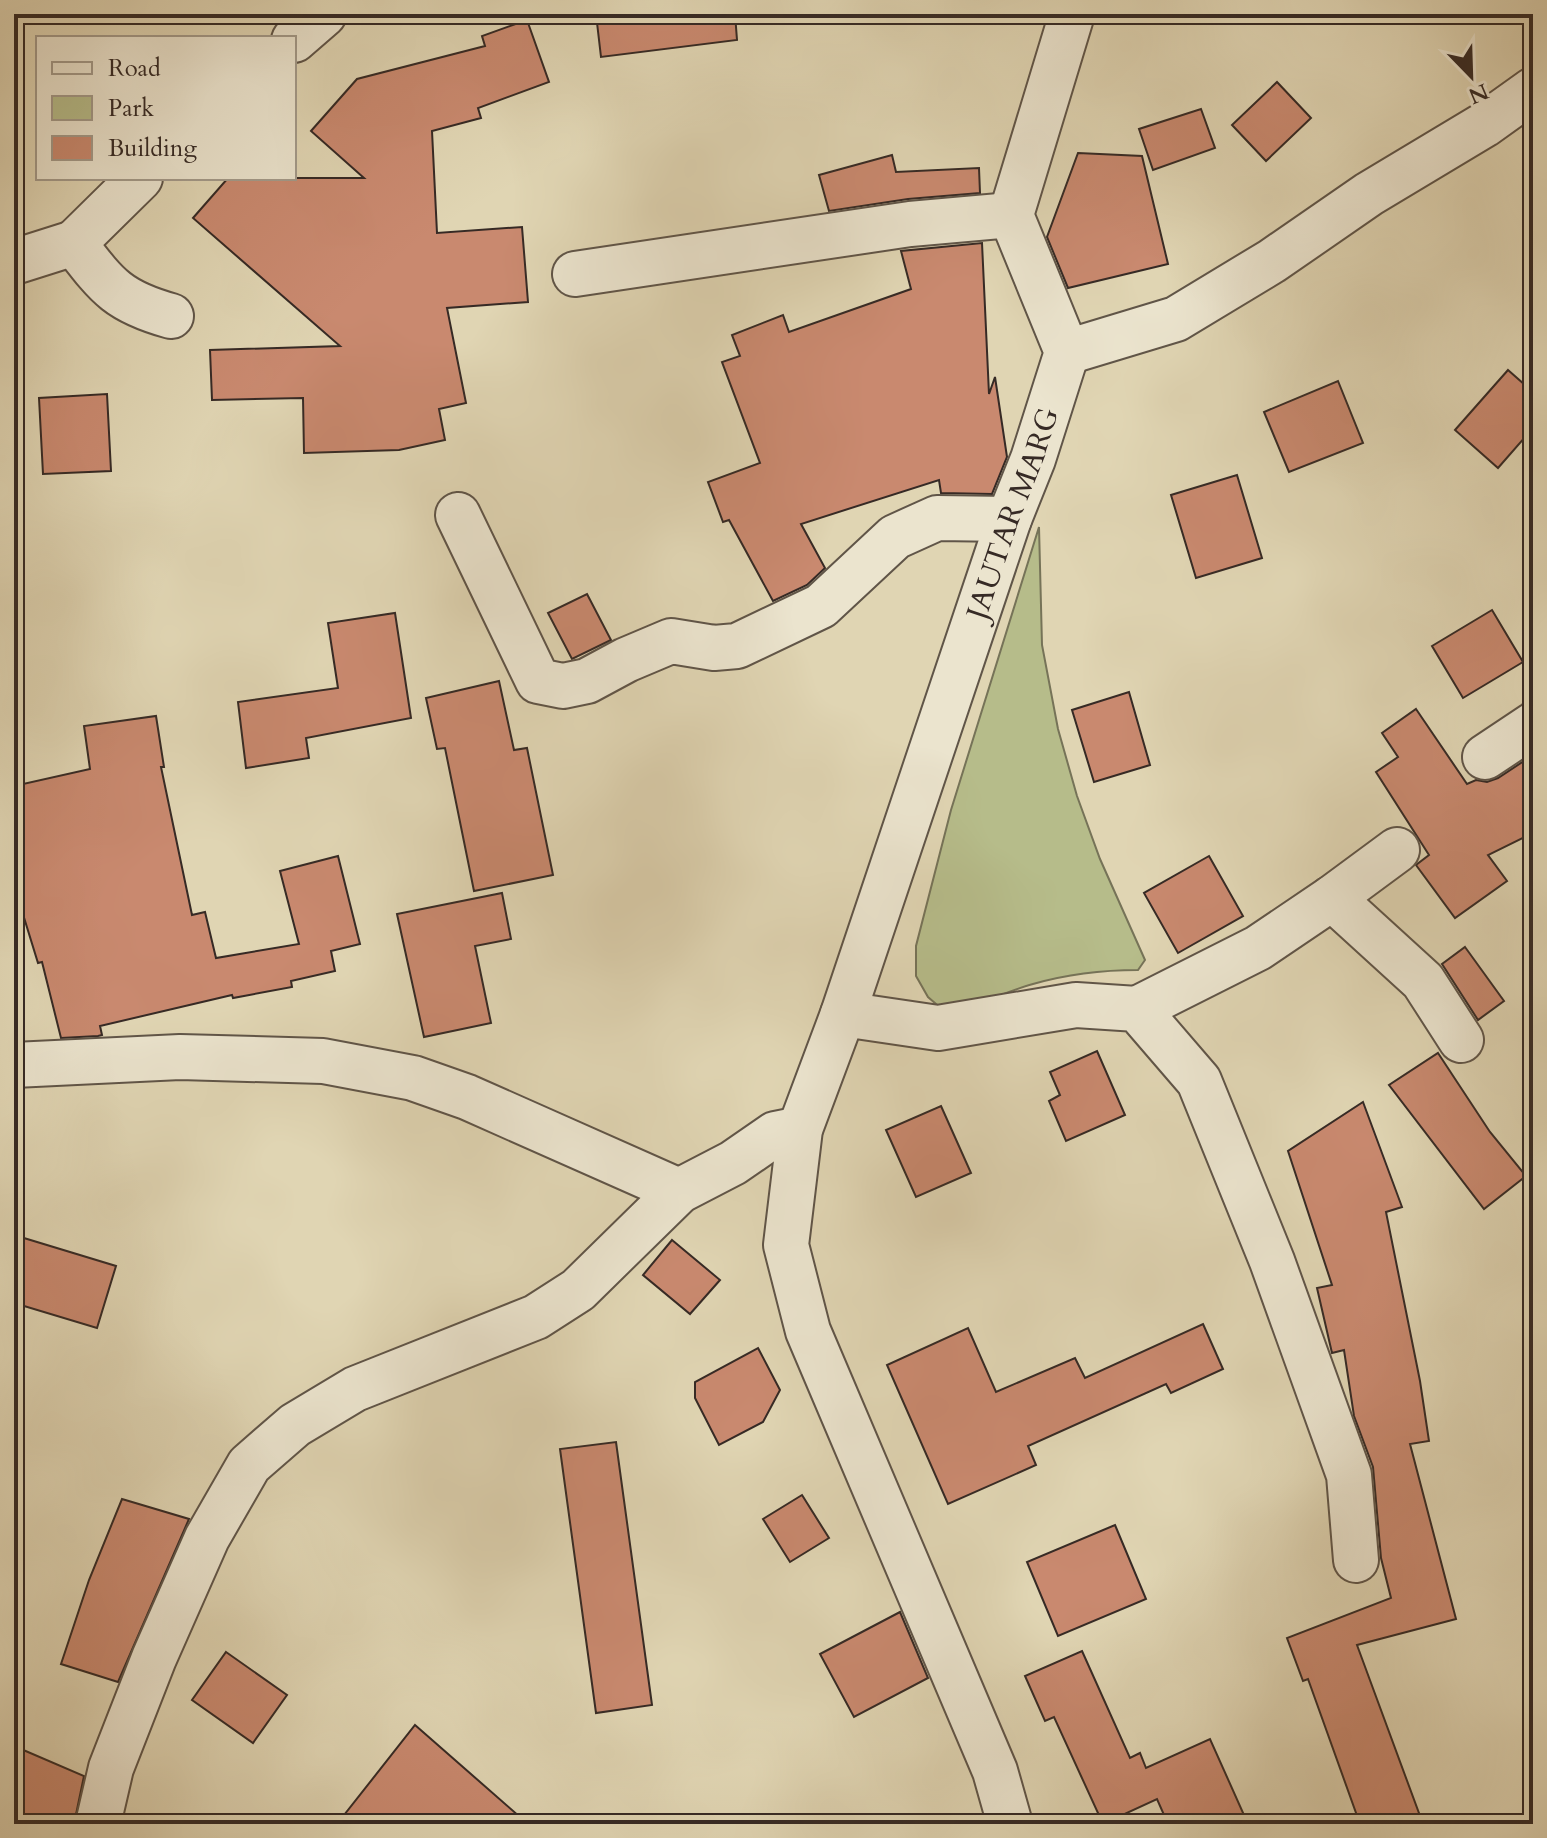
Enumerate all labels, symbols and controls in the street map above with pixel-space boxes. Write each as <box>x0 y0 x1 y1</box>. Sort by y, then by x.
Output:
legend <box>36 36 296 180</box>
north arrow <box>1431 36 1511 116</box>
text: Road <box>108 52 161 85</box>
text: N <box>1464 76 1493 111</box>
text: Park <box>108 92 154 125</box>
text: Building <box>108 132 198 165</box>
street label: JAUTAR MARG <box>955 402 1069 629</box>

